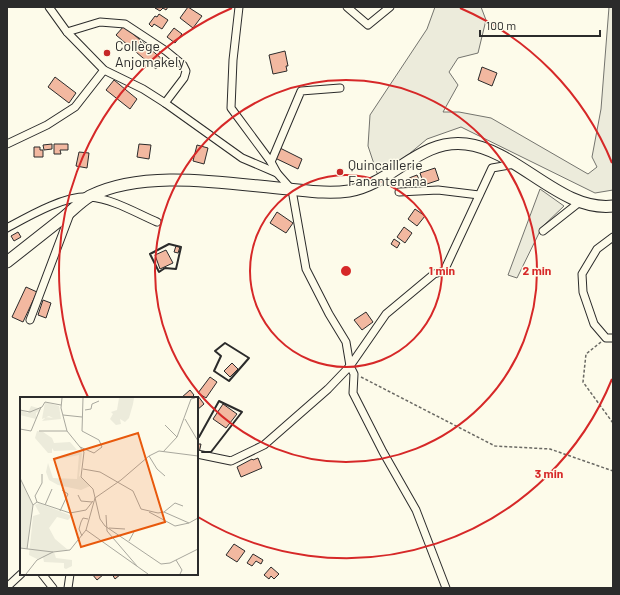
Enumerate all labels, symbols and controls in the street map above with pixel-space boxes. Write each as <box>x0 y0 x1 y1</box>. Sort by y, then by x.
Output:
scale bar <box>480 12 600 38</box>
text: 100 m <box>486 18 516 32</box>
place label: Collège Anjomakely <box>115 37 185 70</box>
marker: Collège Anjomakely <box>102 48 112 58</box>
place label: Quincaillerie Fanantenana <box>348 156 427 189</box>
marker: Quincaillerie Fanantenana <box>335 167 345 177</box>
text: 1 min <box>429 263 455 277</box>
text: 2 min <box>523 263 551 277</box>
centre of rings <box>339 264 353 278</box>
inset map <box>20 397 198 575</box>
text: 3 min <box>535 466 563 480</box>

